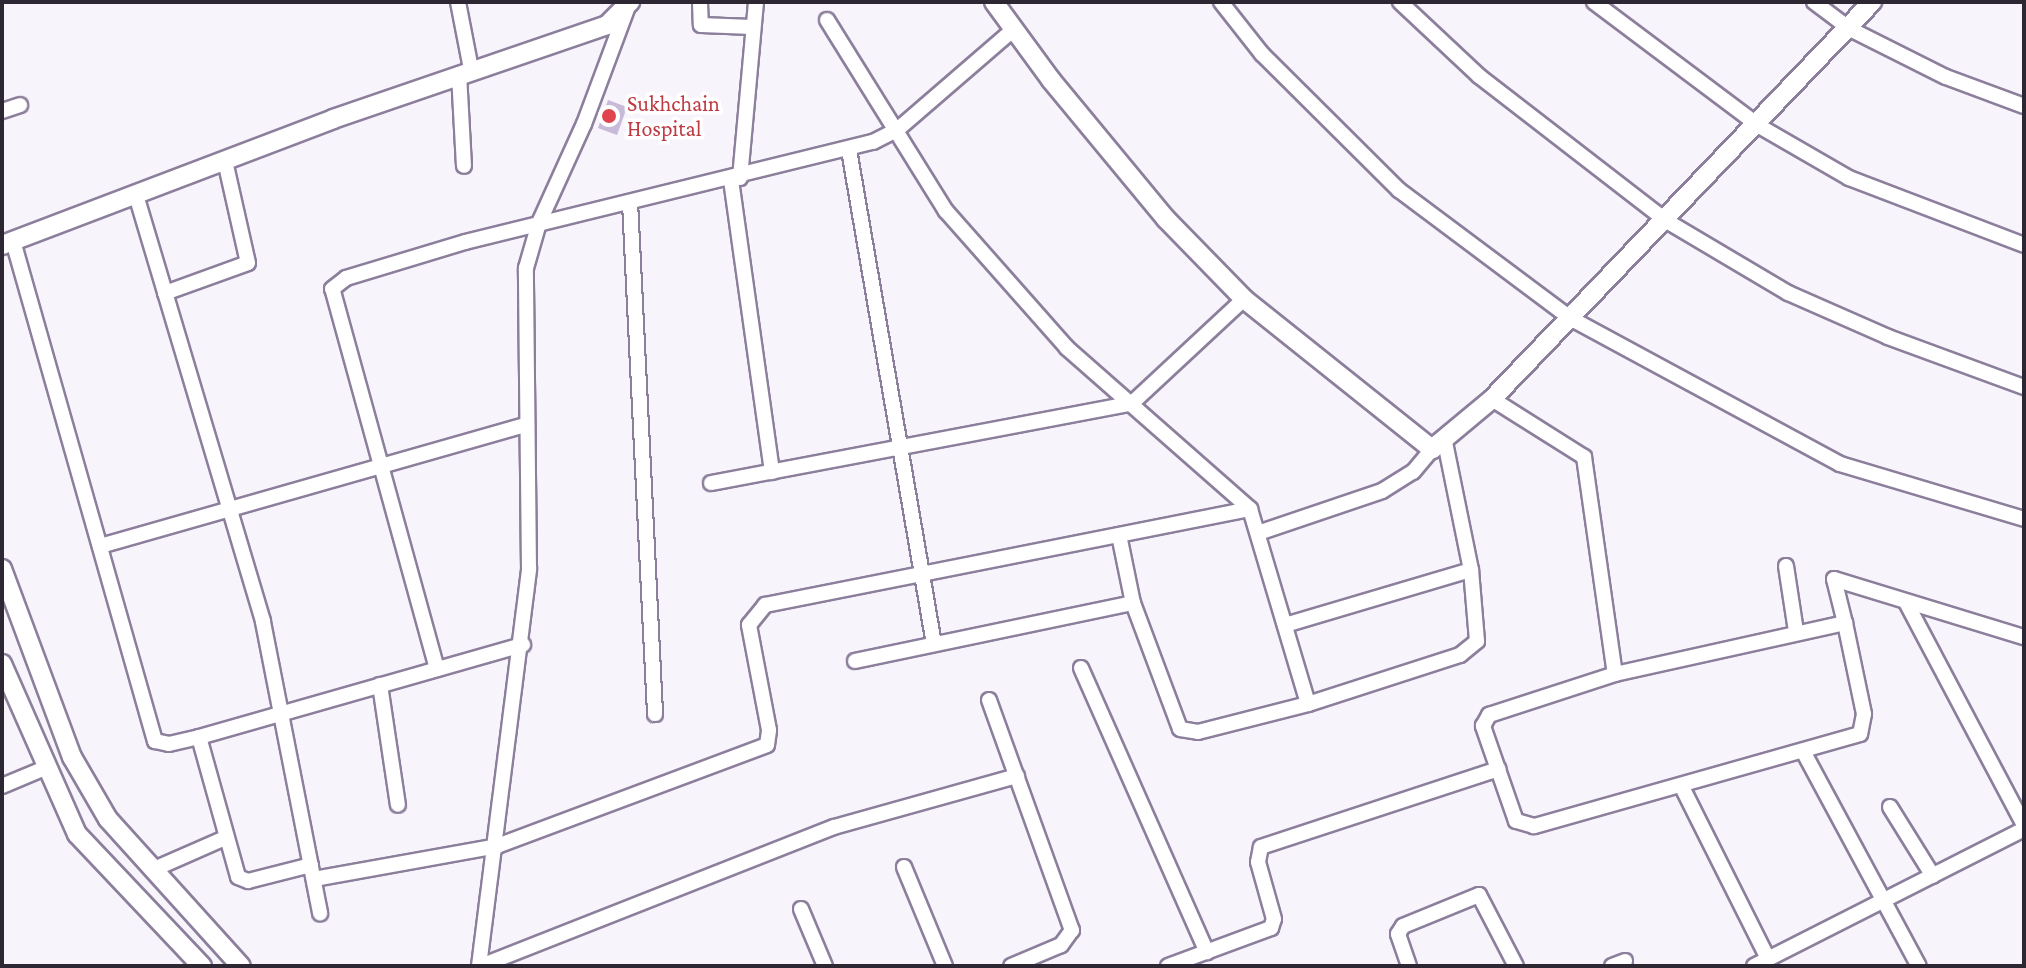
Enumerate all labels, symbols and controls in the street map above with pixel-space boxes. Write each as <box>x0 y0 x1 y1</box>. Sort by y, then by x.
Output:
place label: Sukhchain Hospital <box>627 90 720 142</box>
marker: Sukhchain Hospital <box>598 105 620 127</box>

